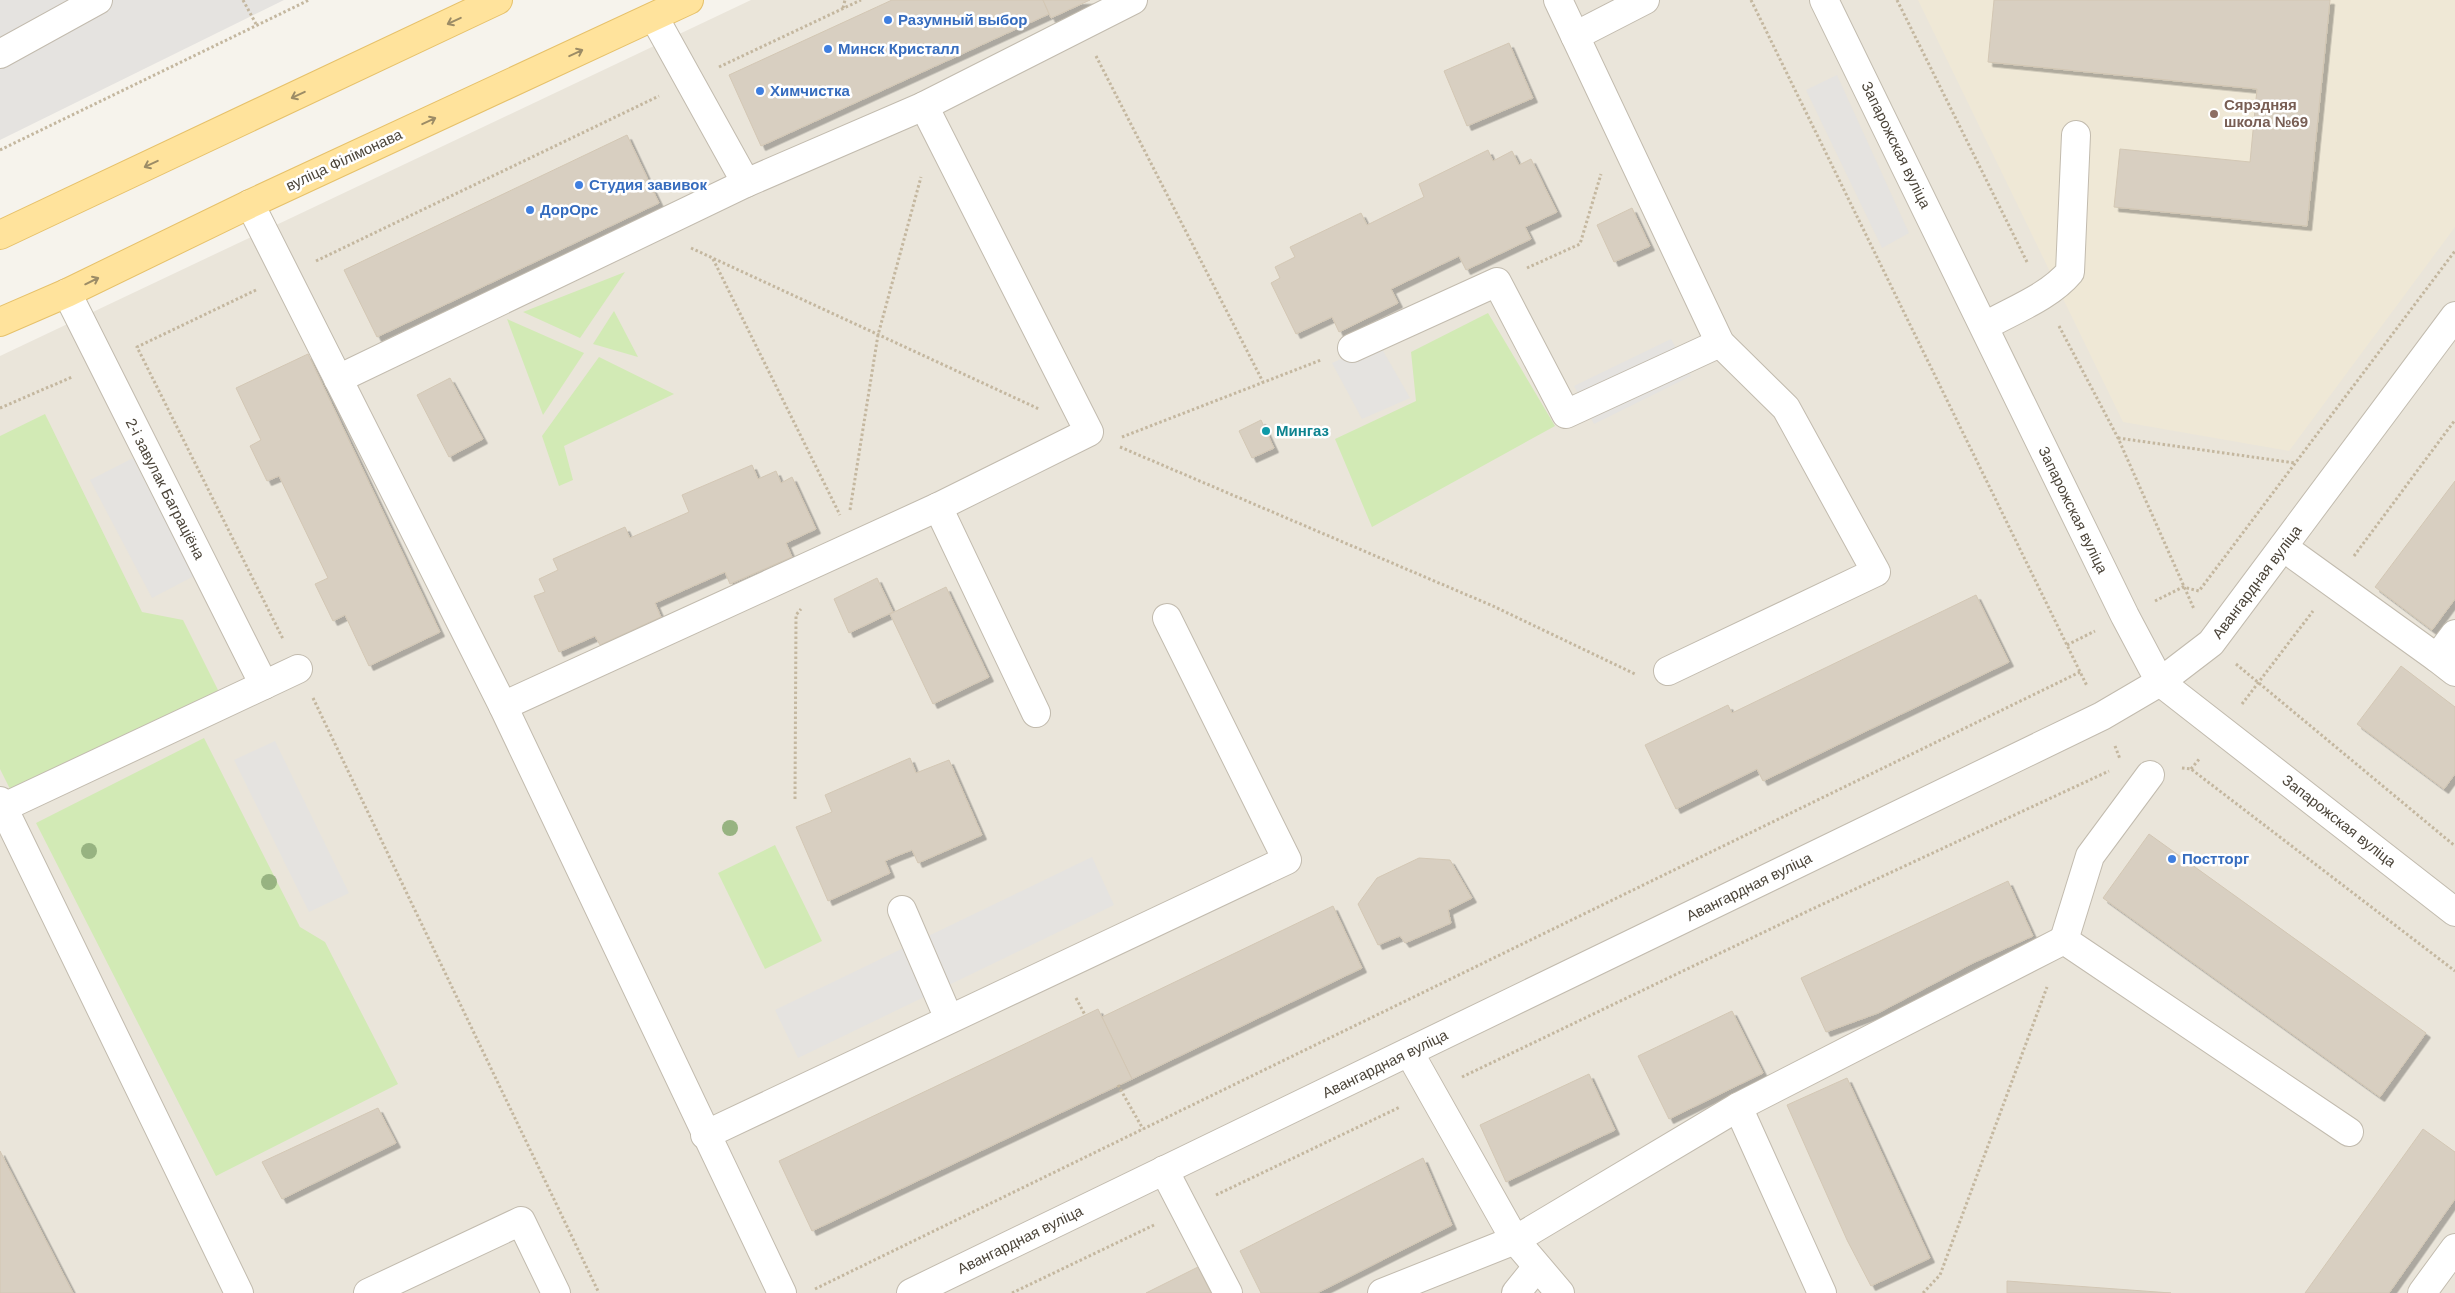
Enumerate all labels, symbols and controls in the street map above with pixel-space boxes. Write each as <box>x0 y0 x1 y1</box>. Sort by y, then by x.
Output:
place label: Разумный выбор <box>898 11 1028 28</box>
marker: Разумный выбор <box>882 14 894 26</box>
one-way arrow <box>447 16 462 26</box>
place label: Минск Кристалл <box>838 40 959 57</box>
marker: Минск Кристалл <box>822 43 834 55</box>
one-way arrow <box>568 48 583 57</box>
street label: Запарожская вуліца <box>1858 78 1935 212</box>
place label: Химчистка <box>770 82 850 99</box>
marker: Химчистка <box>754 85 766 97</box>
one-way arrow <box>290 90 305 100</box>
place label: Сярэдняя школа №69 <box>2224 96 2308 130</box>
marker: Сярэдняя школа №69 <box>2208 108 2220 120</box>
one-way arrow <box>421 116 436 126</box>
street label: вуліца Філімонава <box>283 125 405 194</box>
one-way arrow <box>143 159 158 169</box>
place label: Студия завивок <box>589 176 707 193</box>
marker: Студия завивок <box>573 179 585 191</box>
place label: ДорОрс <box>540 201 598 218</box>
marker: ДорОрс <box>524 204 536 216</box>
one-way arrow <box>84 276 99 285</box>
street label: 2-і завулак Баграціёна <box>122 415 209 563</box>
place label: Мингаз <box>1276 422 1329 439</box>
marker: Мингаз <box>1260 425 1272 437</box>
street label: Запарожская вуліца <box>2035 443 2112 577</box>
street label: Авангардная вуліца <box>2208 521 2305 642</box>
street label: Запарожская вуліца <box>2279 771 2400 871</box>
street label: Авангардная вуліца <box>1683 849 1815 924</box>
place label: Постторг <box>2182 850 2249 867</box>
marker: Постторг <box>2166 853 2178 865</box>
street label: Авангардная вуліца <box>1319 1026 1451 1101</box>
street label: Авангардная вуліца <box>954 1202 1086 1277</box>

